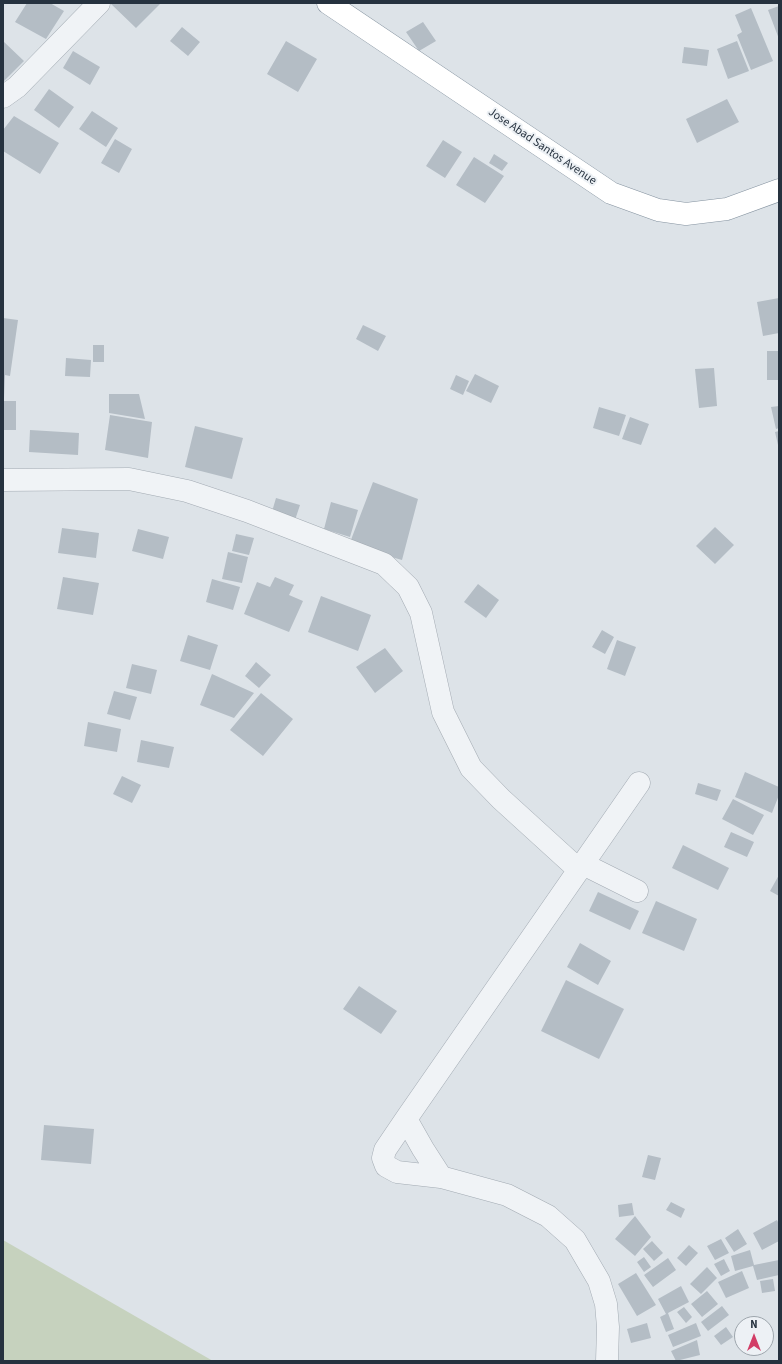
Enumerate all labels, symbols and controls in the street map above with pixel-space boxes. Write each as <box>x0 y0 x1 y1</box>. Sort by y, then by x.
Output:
street label: Jose Abad Santos Avenue <box>485 105 599 189</box>
north arrow <box>734 1316 774 1356</box>
text: N <box>750 1317 758 1332</box>

